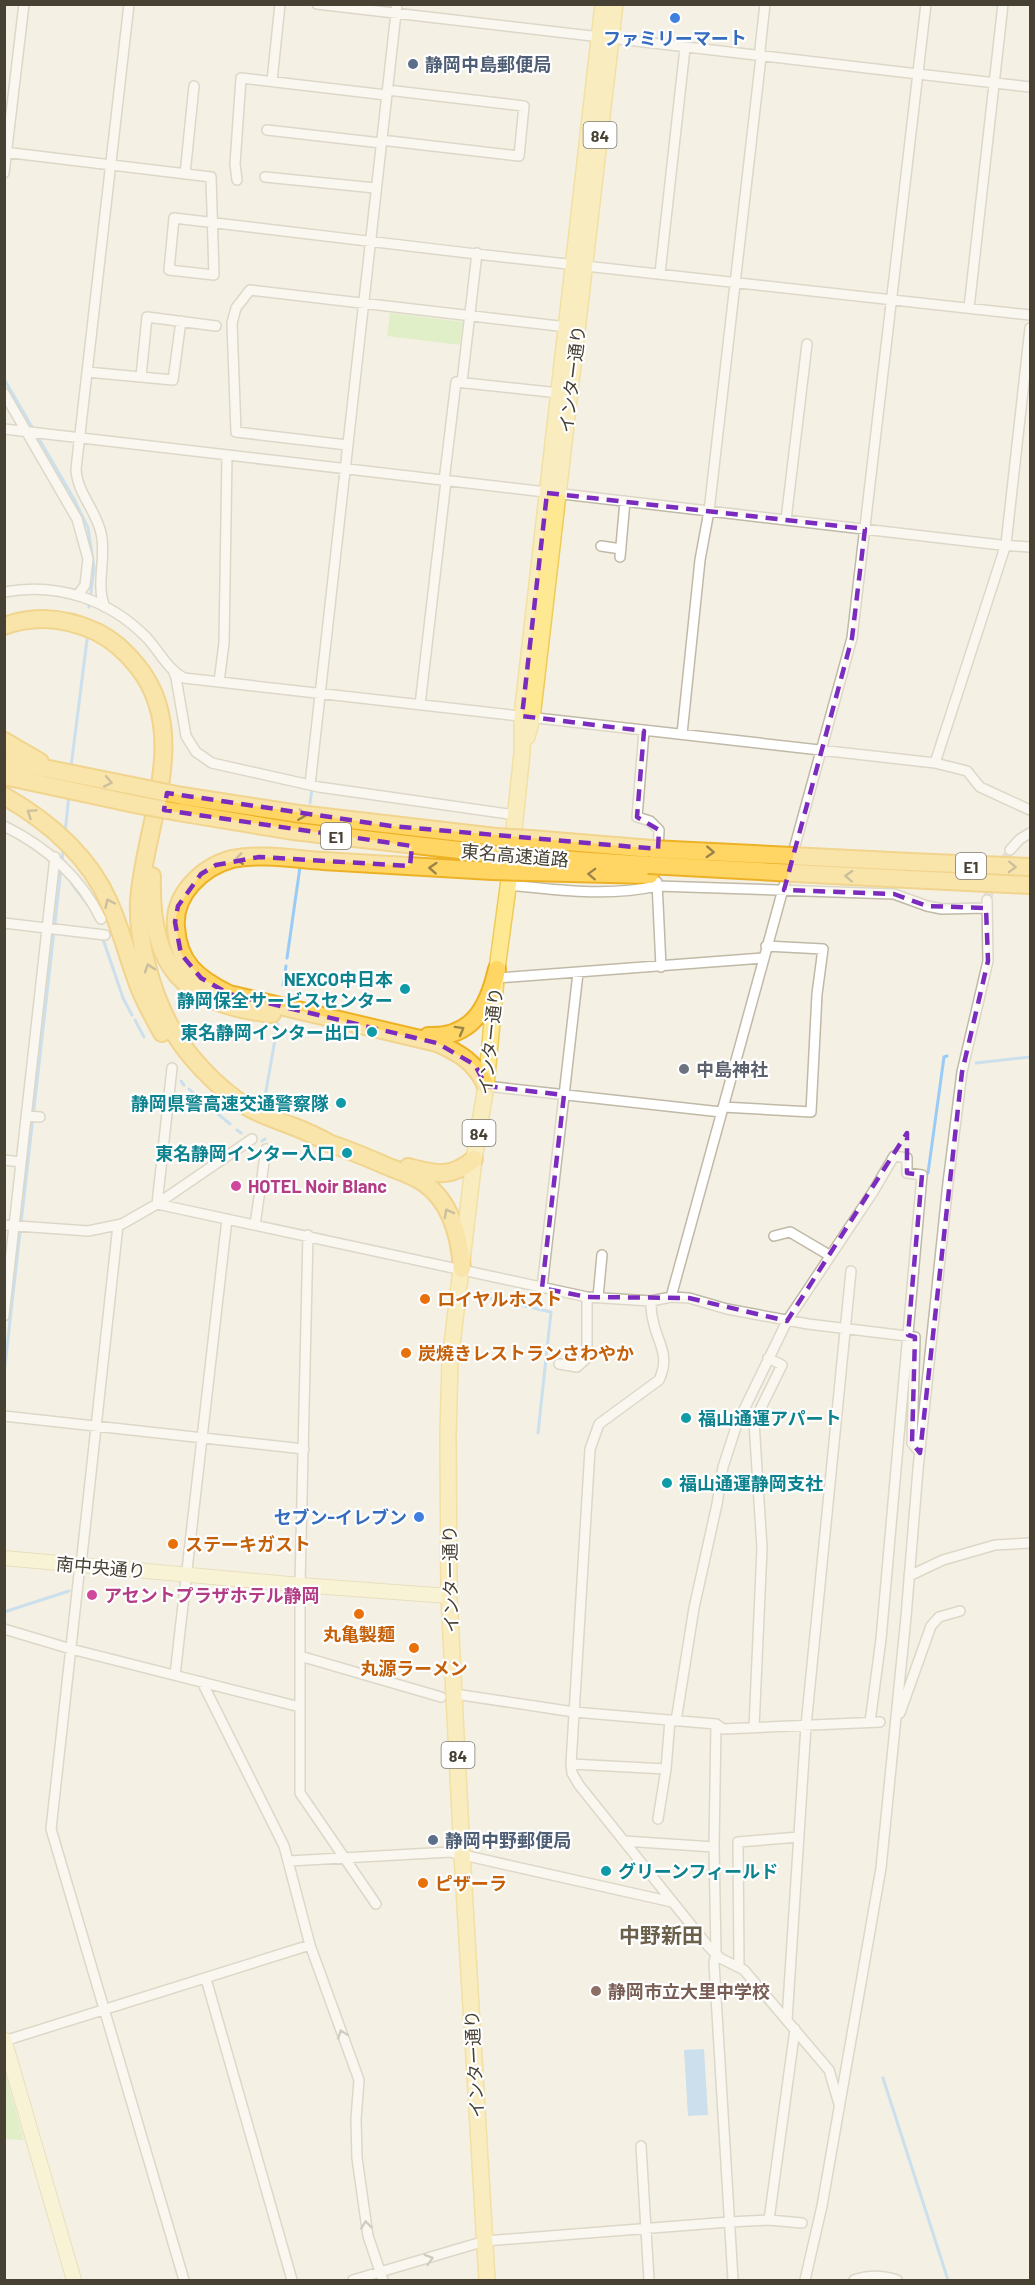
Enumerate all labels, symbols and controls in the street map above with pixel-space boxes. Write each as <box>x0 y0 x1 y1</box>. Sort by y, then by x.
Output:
marker: ファミリーマート <box>668 11 682 25</box>
place label: ファミリーマート <box>603 27 747 49</box>
place label: 静岡中島郵便局 <box>425 53 551 75</box>
marker: 静岡中島郵便局 <box>406 57 420 71</box>
road number: 84 <box>584 122 616 148</box>
street label: インター通り <box>555 324 589 434</box>
one-way arrow <box>103 775 113 788</box>
one-way arrow <box>297 808 307 820</box>
one-way arrow <box>27 810 38 821</box>
road number: E1 <box>321 823 351 849</box>
street label: 東名高速道路 <box>460 839 570 871</box>
one-way arrow <box>706 845 715 858</box>
one-way arrow <box>234 853 243 865</box>
road number: E1 <box>956 853 986 879</box>
one-way arrow <box>429 861 438 874</box>
one-way arrow <box>1007 861 1016 873</box>
one-way arrow <box>587 868 596 881</box>
one-way arrow <box>844 870 853 883</box>
one-way arrow <box>104 898 116 909</box>
one-way arrow <box>143 963 156 974</box>
place label: NEXCO中日本 静岡保全サービスセンター <box>177 968 393 1011</box>
marker: NEXCO中日本 静岡保全サービスセンター <box>398 982 412 996</box>
street label: インター通り <box>473 986 507 1096</box>
place label: 東名静岡インター出口 <box>180 1021 360 1043</box>
marker: 東名静岡インター出口 <box>365 1025 379 1039</box>
one-way arrow <box>454 1026 464 1037</box>
place label: 中島神社 <box>696 1058 768 1080</box>
marker: 中島神社 <box>677 1062 691 1076</box>
place label: 静岡県警高速交通警察隊 <box>131 1092 329 1114</box>
marker: 静岡県警高速交通警察隊 <box>334 1096 348 1110</box>
road number: 84 <box>462 1120 496 1146</box>
place label: 東名静岡インター入口 <box>155 1142 335 1164</box>
marker: 東名静岡インター入口 <box>340 1146 354 1160</box>
place label: HOTEL Noir Blanc <box>248 1175 387 1197</box>
marker: HOTEL Noir Blanc <box>229 1179 243 1193</box>
one-way arrow <box>444 1209 455 1220</box>
place label: ロイヤルホスト <box>437 1288 562 1310</box>
marker: ロイヤルホスト <box>418 1292 432 1306</box>
place label: 炭焼きレストランさわやか <box>418 1342 634 1364</box>
marker: 炭焼きレストランさわやか <box>399 1346 413 1360</box>
place label: 福山通運アパート <box>698 1407 842 1429</box>
marker: 福山通運アパート <box>679 1411 693 1425</box>
place label: 福山通運静岡支社 <box>679 1472 823 1494</box>
marker: 福山通運静岡支社 <box>660 1476 674 1490</box>
place label: セブン-イレブン <box>274 1506 407 1528</box>
marker: セブン-イレブン <box>412 1510 426 1524</box>
street label: インター通り <box>438 1525 462 1633</box>
place label: ステーキガスト <box>185 1533 311 1555</box>
marker: ステーキガスト <box>166 1537 180 1551</box>
street label: 南中央通り <box>55 1552 147 1582</box>
place label: アセントプラザホテル静岡 <box>104 1584 320 1606</box>
marker: アセントプラザホテル静岡 <box>85 1588 99 1602</box>
marker: 丸亀製麺 <box>352 1607 366 1621</box>
place label: 丸亀製麺 <box>323 1623 395 1645</box>
marker: 丸源ラーメン <box>407 1641 421 1655</box>
place label: 丸源ラーメン <box>360 1657 468 1679</box>
road number: 84 <box>442 1742 474 1768</box>
place label: 静岡中野郵便局 <box>445 1829 571 1851</box>
marker: 静岡中野郵便局 <box>426 1833 440 1847</box>
place label: グリーンフィールド <box>618 1860 778 1882</box>
marker: グリーンフィールド <box>599 1864 613 1878</box>
place label: ピザーラ <box>435 1872 507 1894</box>
marker: ピザーラ <box>416 1876 430 1890</box>
district label: 中野新田 <box>619 1922 703 1947</box>
place label: 静岡市立大里中学校 <box>608 1980 770 2002</box>
marker: 静岡市立大里中学校 <box>589 1984 603 1998</box>
street label: インター通り <box>460 2009 488 2119</box>
one-way arrow <box>336 2029 349 2039</box>
one-way arrow <box>361 2220 373 2229</box>
one-way arrow <box>423 2254 434 2266</box>

